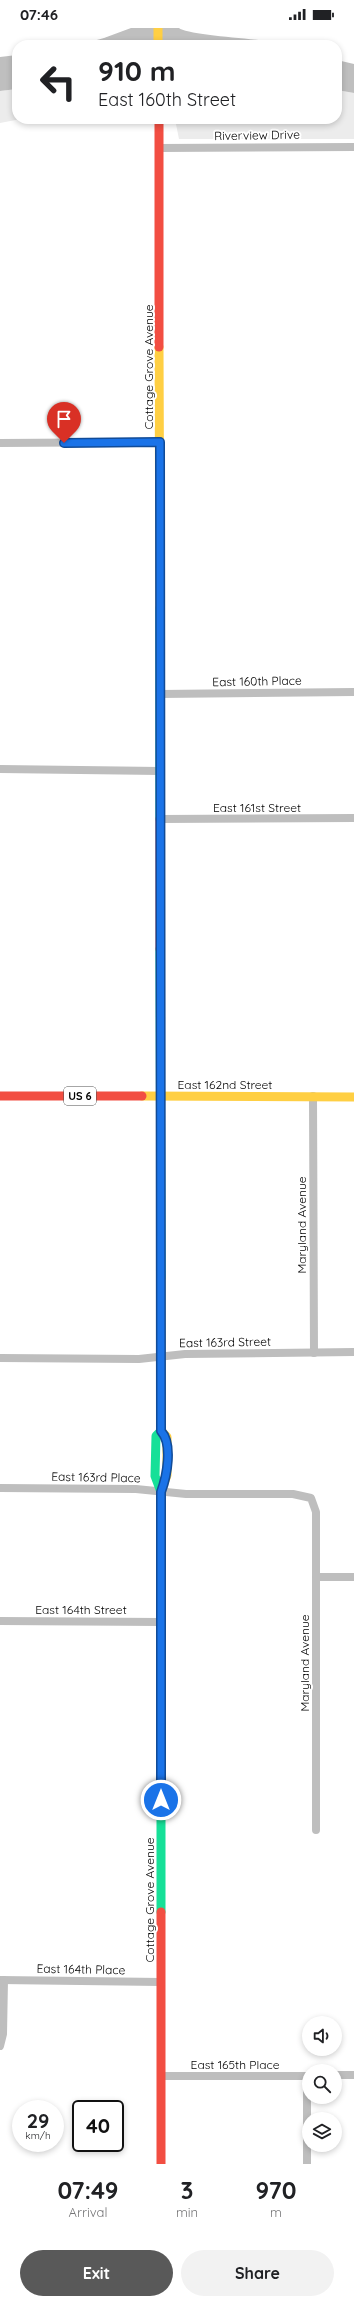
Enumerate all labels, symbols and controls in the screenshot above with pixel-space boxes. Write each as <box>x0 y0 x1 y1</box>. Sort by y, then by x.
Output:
text: 07:46 <box>20 5 58 24</box>
text: 910 m <box>98 53 176 88</box>
icon: left <box>32 56 84 108</box>
text: East 160th Street <box>98 88 236 111</box>
street label: Riverview Drive <box>214 127 300 143</box>
street label: Cottage Grove Avenue <box>141 304 156 430</box>
pin <box>47 402 81 443</box>
icon: arrive <box>53 408 75 430</box>
street label: East 160th Place <box>212 673 302 689</box>
street label: East 161st Street <box>213 800 301 815</box>
street label: East 162nd Street <box>178 1077 272 1092</box>
road number: US 6 <box>64 1087 96 1105</box>
street label: Maryland Avenue <box>294 1176 309 1274</box>
street label: East 163rd Street <box>179 1334 271 1350</box>
street label: East 163rd Place <box>51 1469 141 1485</box>
street label: East 164th Street <box>35 1602 127 1617</box>
street label: Maryland Avenue <box>297 1614 312 1712</box>
position arrow <box>140 1779 182 1821</box>
street label: Cottage Grove Avenue <box>142 1837 157 1963</box>
street label: East 164th Place <box>36 1961 126 1977</box>
map controls <box>302 2016 342 2152</box>
button: sound <box>302 2016 342 2056</box>
street label: East 165th Place <box>191 2057 280 2072</box>
button: search <box>302 2064 342 2104</box>
speed limit sign: 40 <box>72 2100 124 2152</box>
text: 29 <box>27 2108 49 2133</box>
button: layers <box>302 2112 342 2152</box>
text: km/h <box>25 2129 51 2142</box>
text: 07:49 <box>58 2175 118 2205</box>
text: 3 <box>181 2175 193 2205</box>
text: 970 <box>256 2175 296 2205</box>
text: Arrival <box>68 2204 107 2220</box>
text: min <box>176 2204 198 2220</box>
text: m <box>270 2204 282 2220</box>
button: Exit <box>20 2250 173 2296</box>
button: Share <box>181 2250 334 2296</box>

